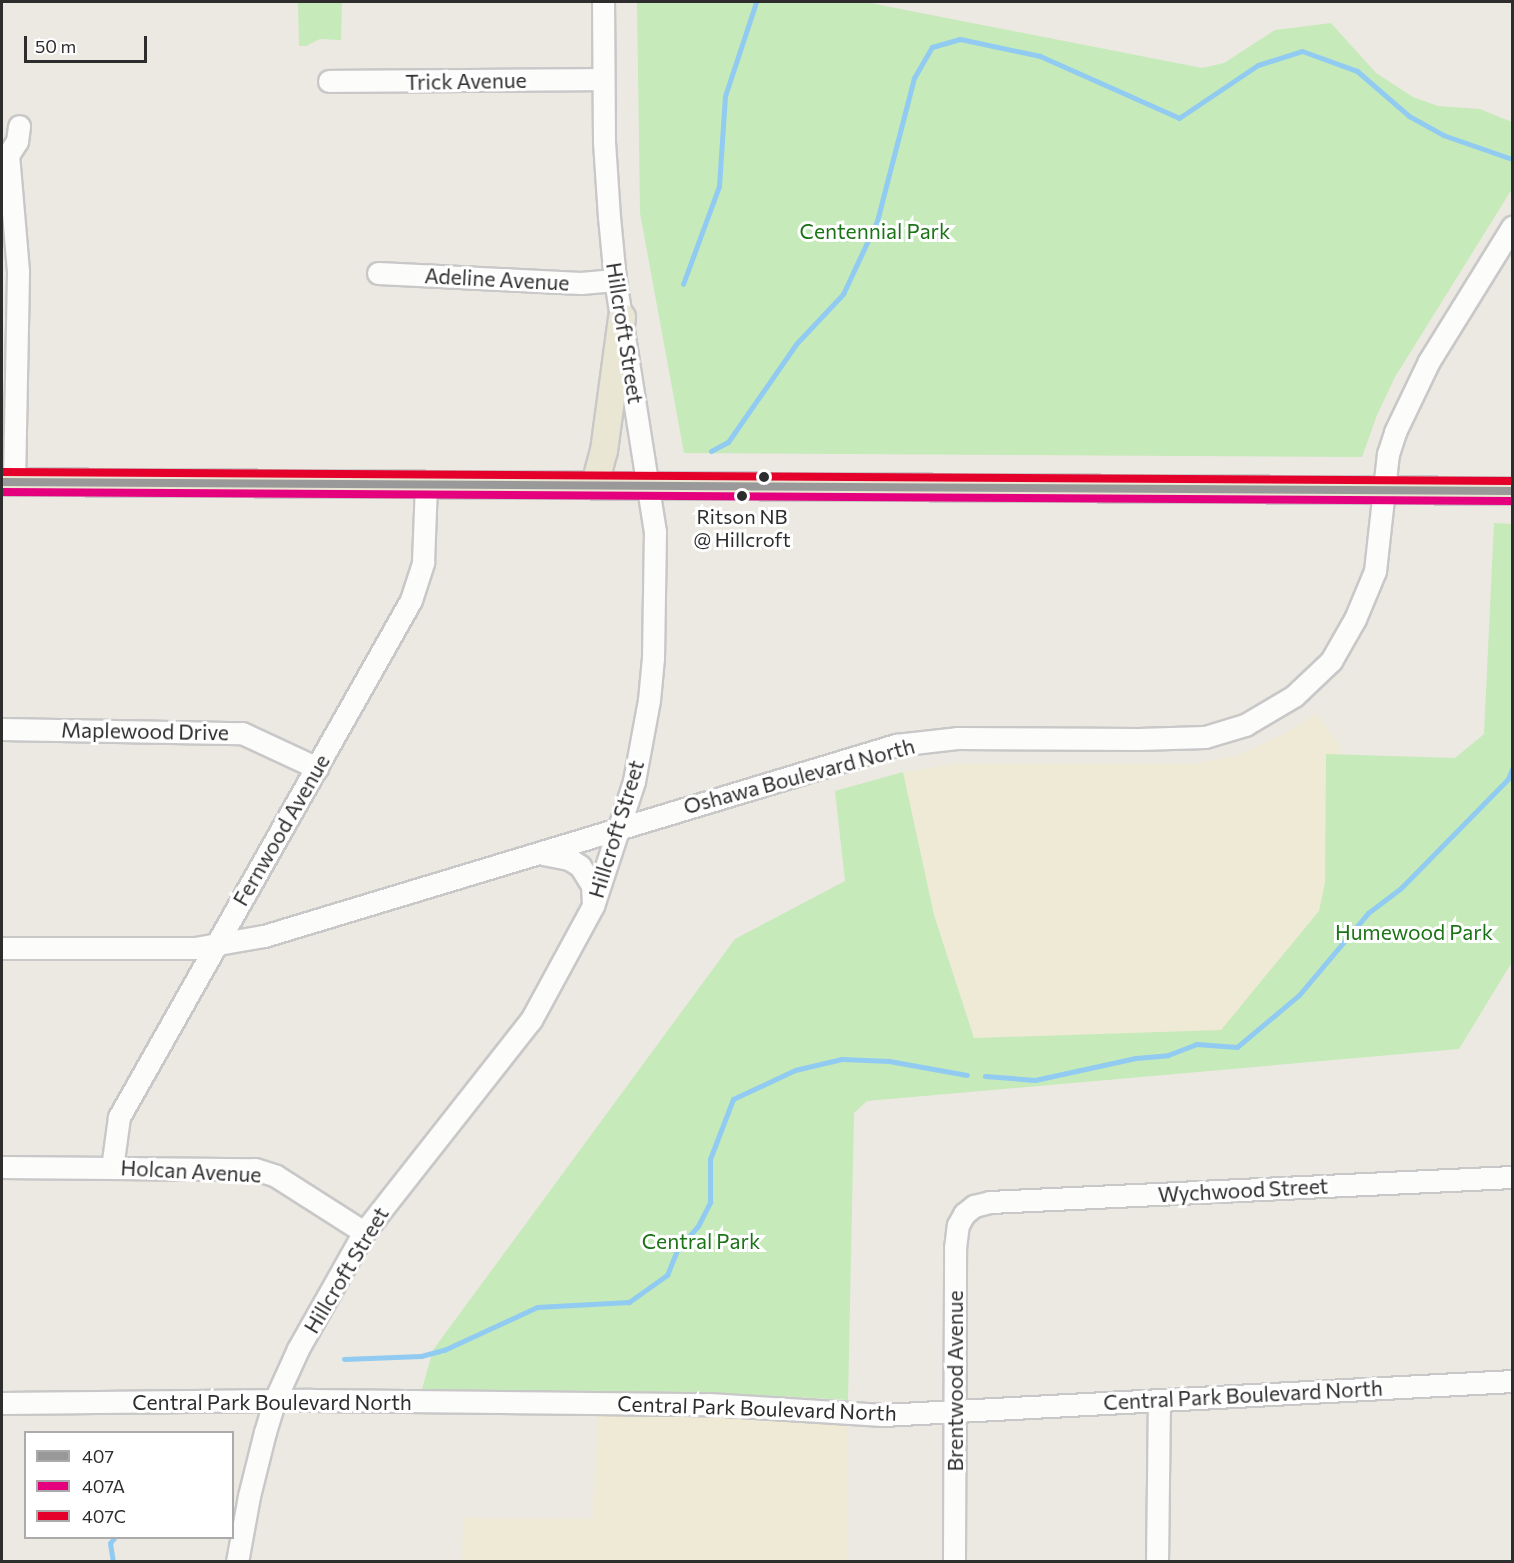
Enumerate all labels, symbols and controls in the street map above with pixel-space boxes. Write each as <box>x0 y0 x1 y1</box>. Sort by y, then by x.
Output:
scale bar <box>27 24 150 62</box>
text: 50 m <box>35 35 76 57</box>
street label: Trick Avenue <box>405 67 527 95</box>
park label: Centennial Park <box>800 218 950 244</box>
street label: Hillcroft Street <box>601 260 649 406</box>
street label: Adeline Avenue <box>424 263 570 295</box>
unlabelled marker <box>758 471 770 483</box>
marker: Ritson NB @ Hillcroft <box>736 490 748 502</box>
place label: Ritson NB @ Hillcroft <box>693 505 791 552</box>
street label: Maplewood Drive <box>61 717 229 745</box>
street label: Oshawa Boulevard North <box>681 733 917 819</box>
street label: Fernwood Avenue <box>227 750 335 910</box>
street label: Hillcroft Street <box>583 757 649 901</box>
park label: Humewood Park <box>1335 919 1493 945</box>
street label: Holcan Avenue <box>120 1155 262 1187</box>
street label: Wychwood Street <box>1157 1173 1329 1207</box>
street label: Hillcroft Street <box>298 1202 394 1338</box>
park label: Central Park <box>642 1228 760 1254</box>
street label: Brentwood Avenue <box>942 1291 968 1471</box>
street label: Central Park Boulevard North <box>1103 1375 1383 1415</box>
street label: Central Park Boulevard North <box>132 1389 412 1415</box>
street label: Central Park Boulevard North <box>617 1391 897 1425</box>
legend <box>24 1431 234 1539</box>
text: 407 <box>82 1445 114 1467</box>
text: 407A <box>82 1475 125 1497</box>
text: 407C <box>82 1505 126 1527</box>

